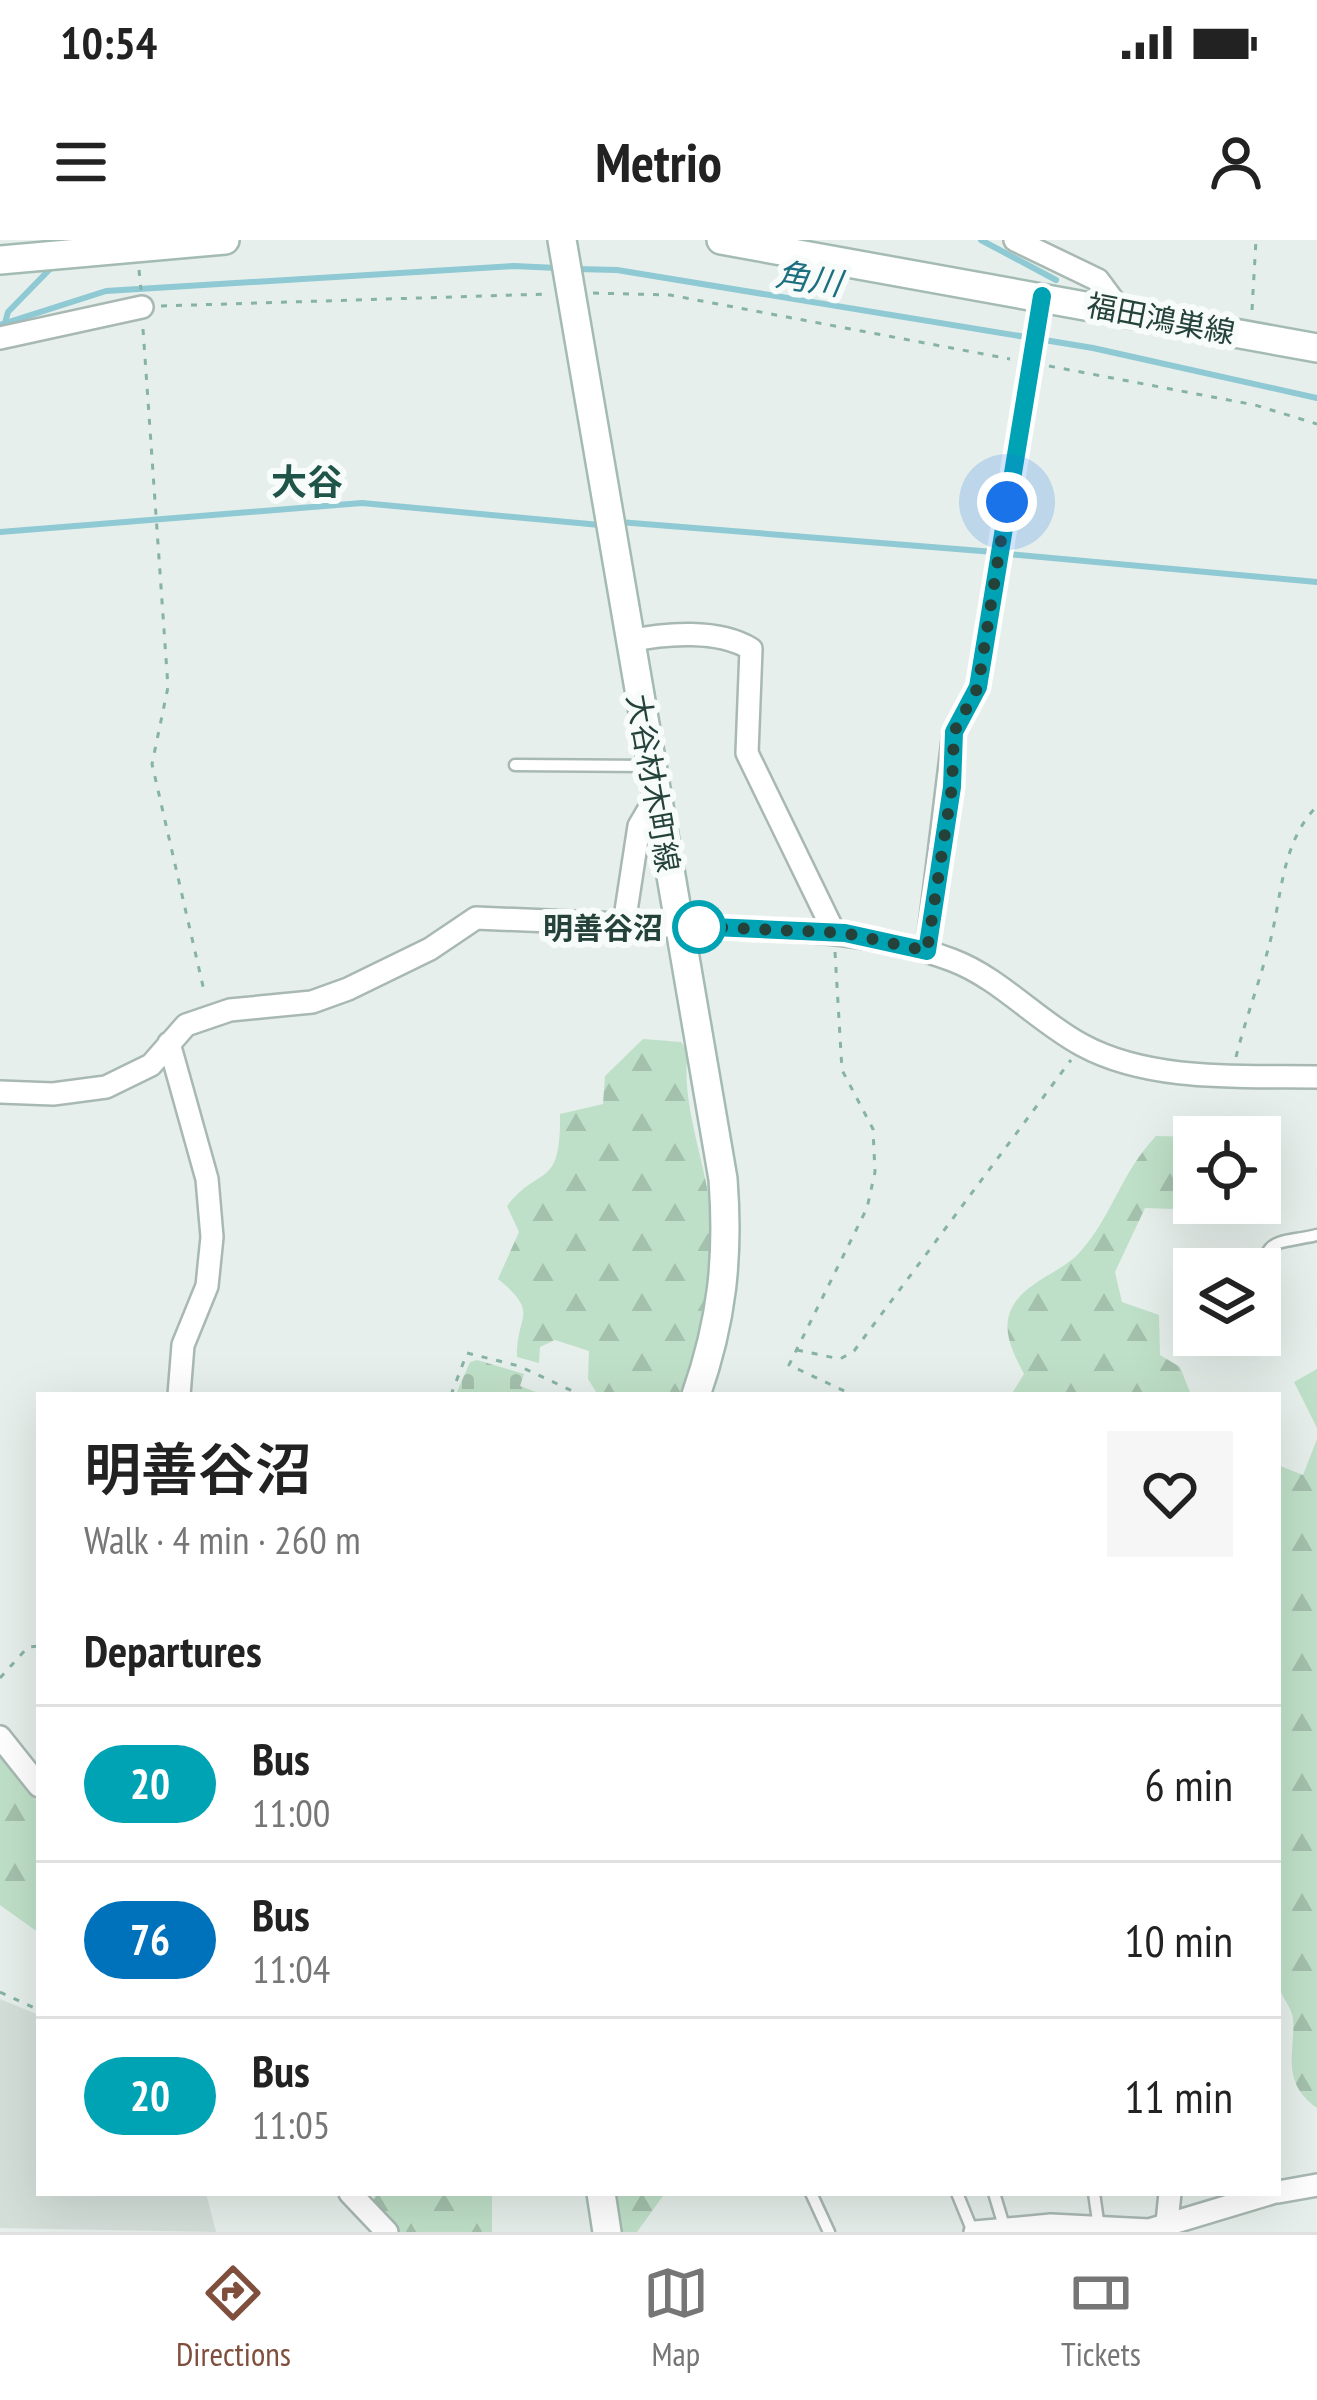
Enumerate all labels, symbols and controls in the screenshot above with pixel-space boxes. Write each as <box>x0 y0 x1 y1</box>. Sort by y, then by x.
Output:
text: 10:54 <box>60 13 157 71</box>
text: Metrio <box>595 127 722 197</box>
icon: menu <box>48 129 114 195</box>
icon: person <box>1203 129 1269 195</box>
water label: 角川 <box>773 252 848 305</box>
street label: 福田鴻巣線 <box>1084 285 1238 351</box>
district label: 大谷 <box>271 458 343 505</box>
your location <box>977 472 1037 532</box>
street label: 大谷材木町線 <box>619 691 689 875</box>
marker: 明善谷沼 <box>674 902 724 952</box>
place label: 明善谷沼 <box>543 908 663 947</box>
map controls <box>1173 1116 1281 1356</box>
button: locate <box>1173 1116 1281 1224</box>
button: layers <box>1173 1248 1281 1356</box>
button: heart <box>1107 1431 1233 1557</box>
text: 明善谷沼 <box>84 1432 312 1506</box>
text: Walk · 4 min · 260 m <box>84 1514 361 1565</box>
text: Departures <box>84 1621 262 1679</box>
text: Bus <box>252 1729 310 1787</box>
text: 6 min <box>1144 1755 1233 1813</box>
text: 20 <box>130 1756 170 1811</box>
text: 11:00 <box>252 1787 330 1838</box>
text: Bus <box>252 1885 310 1943</box>
text: 10 min <box>1124 1911 1233 1969</box>
text: 76 <box>130 1912 170 1967</box>
text: 11:04 <box>252 1943 330 1994</box>
text: Bus <box>252 2041 310 2099</box>
text: 11 min <box>1124 2067 1233 2125</box>
text: 20 <box>130 2068 170 2123</box>
text: 11:05 <box>252 2099 330 2150</box>
tab: Directions <box>176 2260 291 2375</box>
tab: Map <box>643 2260 709 2375</box>
tab: Tickets <box>1061 2260 1141 2375</box>

